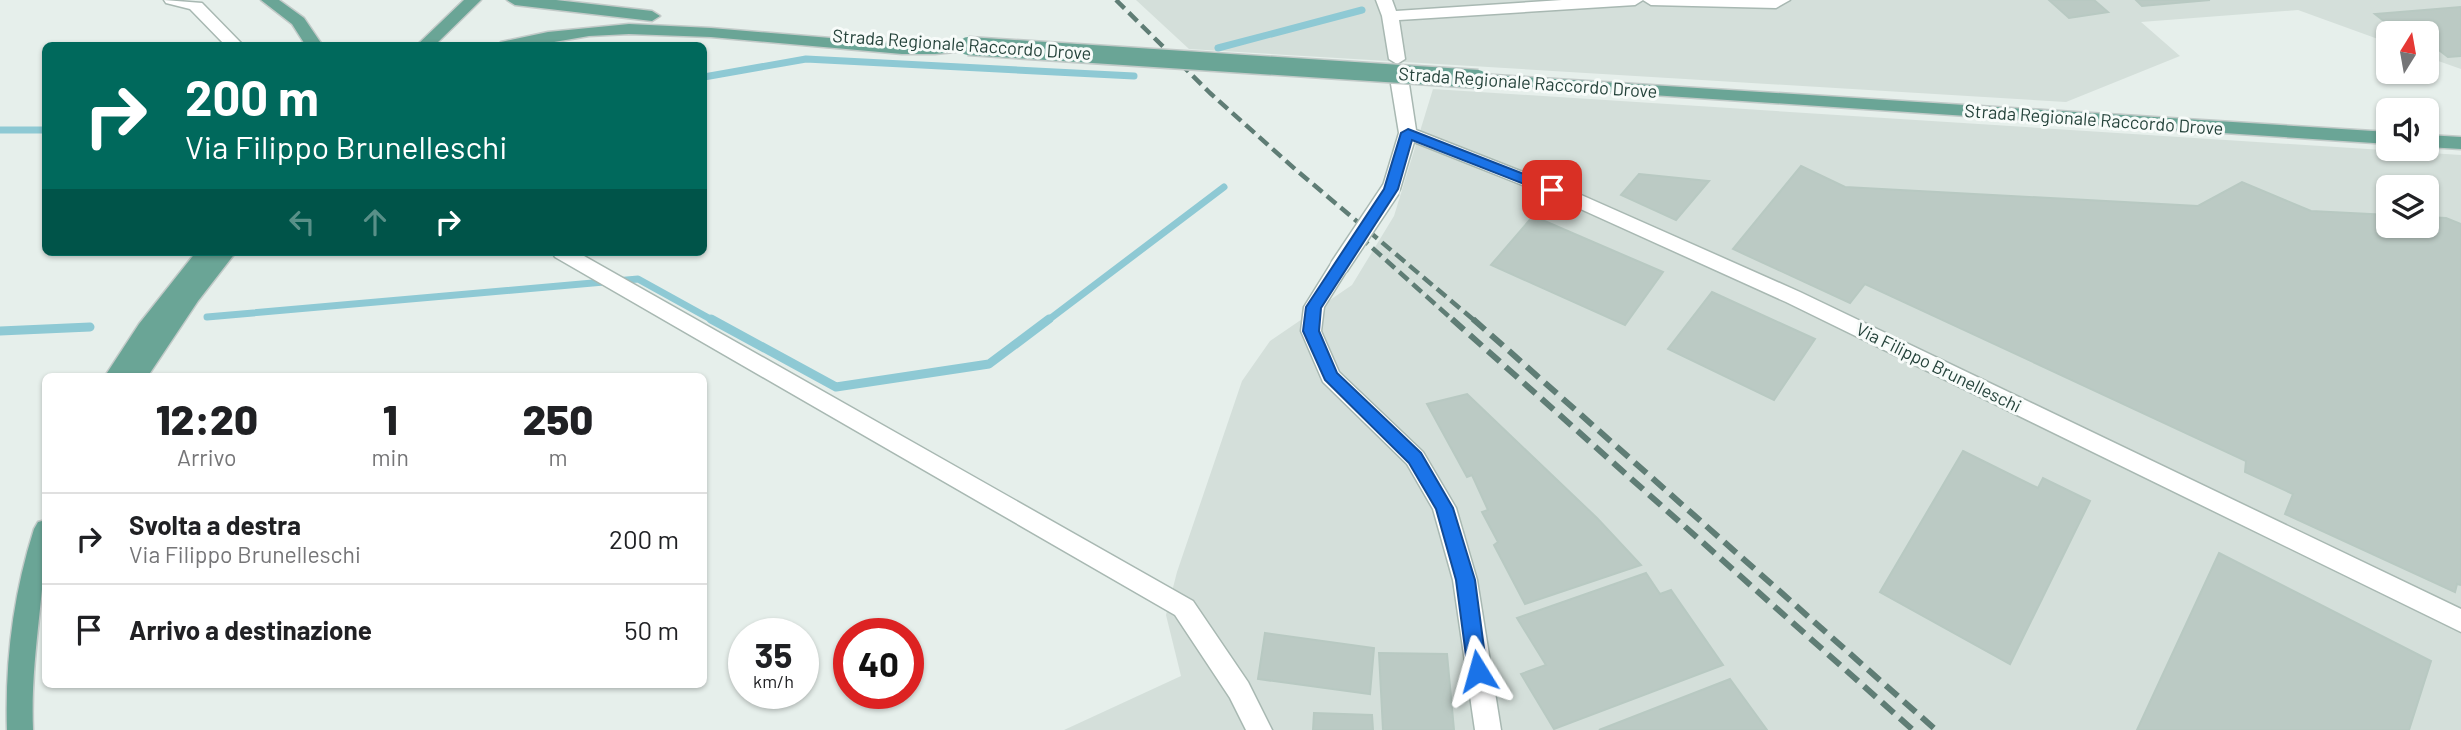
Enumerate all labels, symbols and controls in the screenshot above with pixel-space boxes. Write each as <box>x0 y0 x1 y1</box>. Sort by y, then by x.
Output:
north arrow <box>2376 21 2440 84</box>
map controls <box>2376 21 2439 238</box>
street label: Strada Regionale Raccordo Drove <box>832 24 1092 64</box>
street label: Strada Regionale Raccordo Drove <box>1398 62 1658 102</box>
text: 200 m <box>185 67 319 126</box>
icon: right <box>70 70 161 161</box>
button: sound <box>2376 98 2439 161</box>
street label: Strada Regionale Raccordo Drove <box>1964 99 2224 139</box>
text: Via Filippo Brunelleschi <box>185 127 507 165</box>
pin <box>1522 160 1582 220</box>
icon: arrive <box>1533 171 1571 209</box>
button: layers <box>2376 175 2439 238</box>
icon: left <box>283 203 321 241</box>
icon: ahead <box>356 203 394 241</box>
icon: right <box>429 203 467 241</box>
street label: Via Filippo Brunelleschi <box>1853 317 2025 417</box>
text: 12:20 <box>156 393 258 443</box>
text: 1 <box>383 393 398 443</box>
text: 250 <box>523 393 593 443</box>
text: Arrivo <box>177 443 237 471</box>
text: min <box>372 443 409 471</box>
text: m <box>548 443 567 471</box>
text: Svolta a destra <box>129 509 301 540</box>
icon: right <box>70 520 108 558</box>
text: 200 m <box>609 523 679 554</box>
text: Via Filippo Brunelleschi <box>129 540 361 568</box>
icon: arrive <box>70 611 108 649</box>
text: Arrivo a destinazione <box>129 614 372 645</box>
text: 50 m <box>624 614 679 645</box>
speed limit sign: 40 <box>833 618 924 709</box>
text: 35 <box>755 633 792 675</box>
position arrow <box>1441 634 1515 708</box>
text: km/h <box>753 670 794 692</box>

